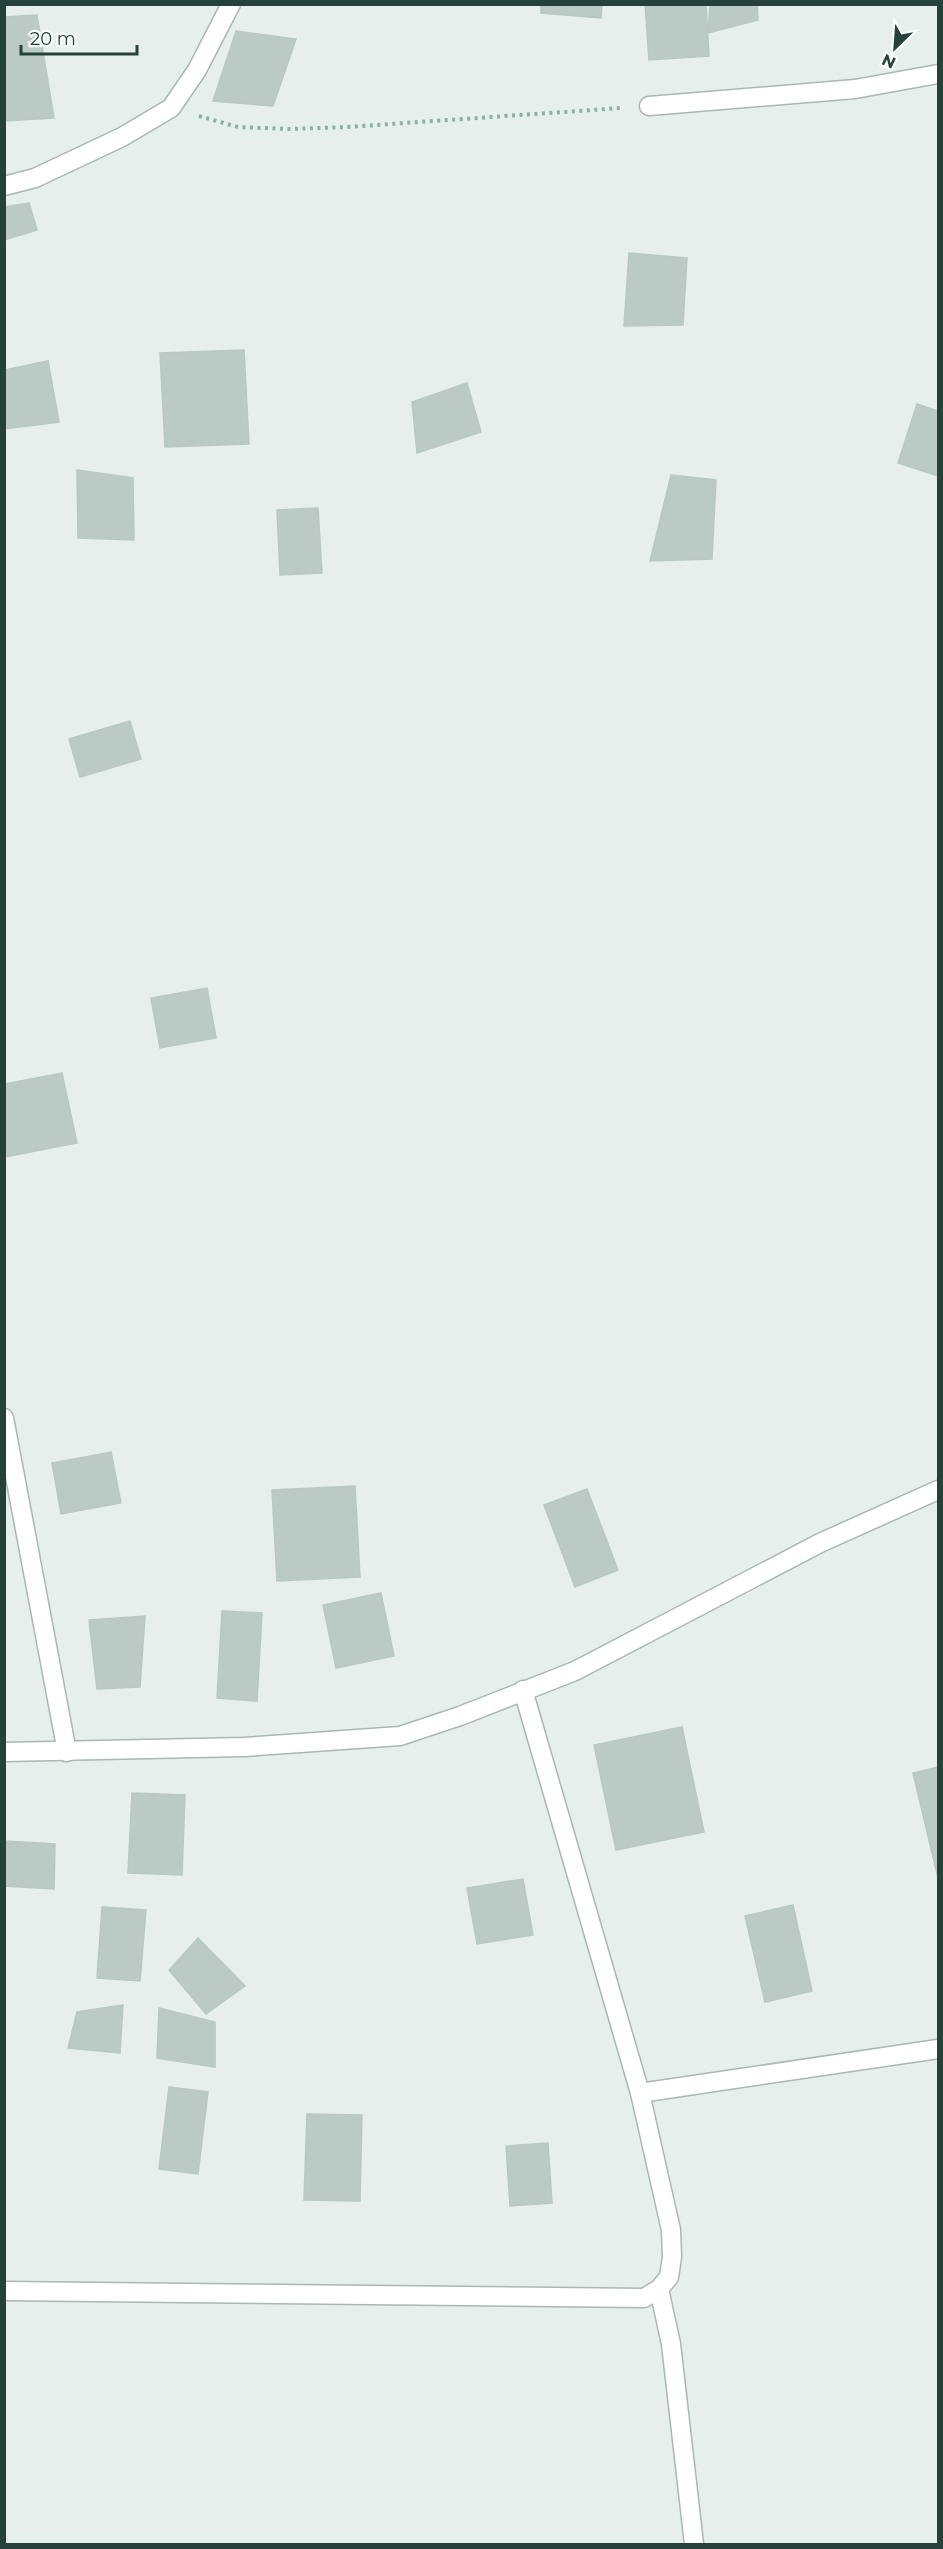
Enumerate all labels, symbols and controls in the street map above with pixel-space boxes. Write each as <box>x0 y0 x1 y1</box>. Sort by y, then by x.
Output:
scale bar <box>21 18 136 56</box>
north arrow <box>865 18 925 78</box>
text: 20 m <box>30 28 76 50</box>
text: N <box>879 50 899 72</box>

